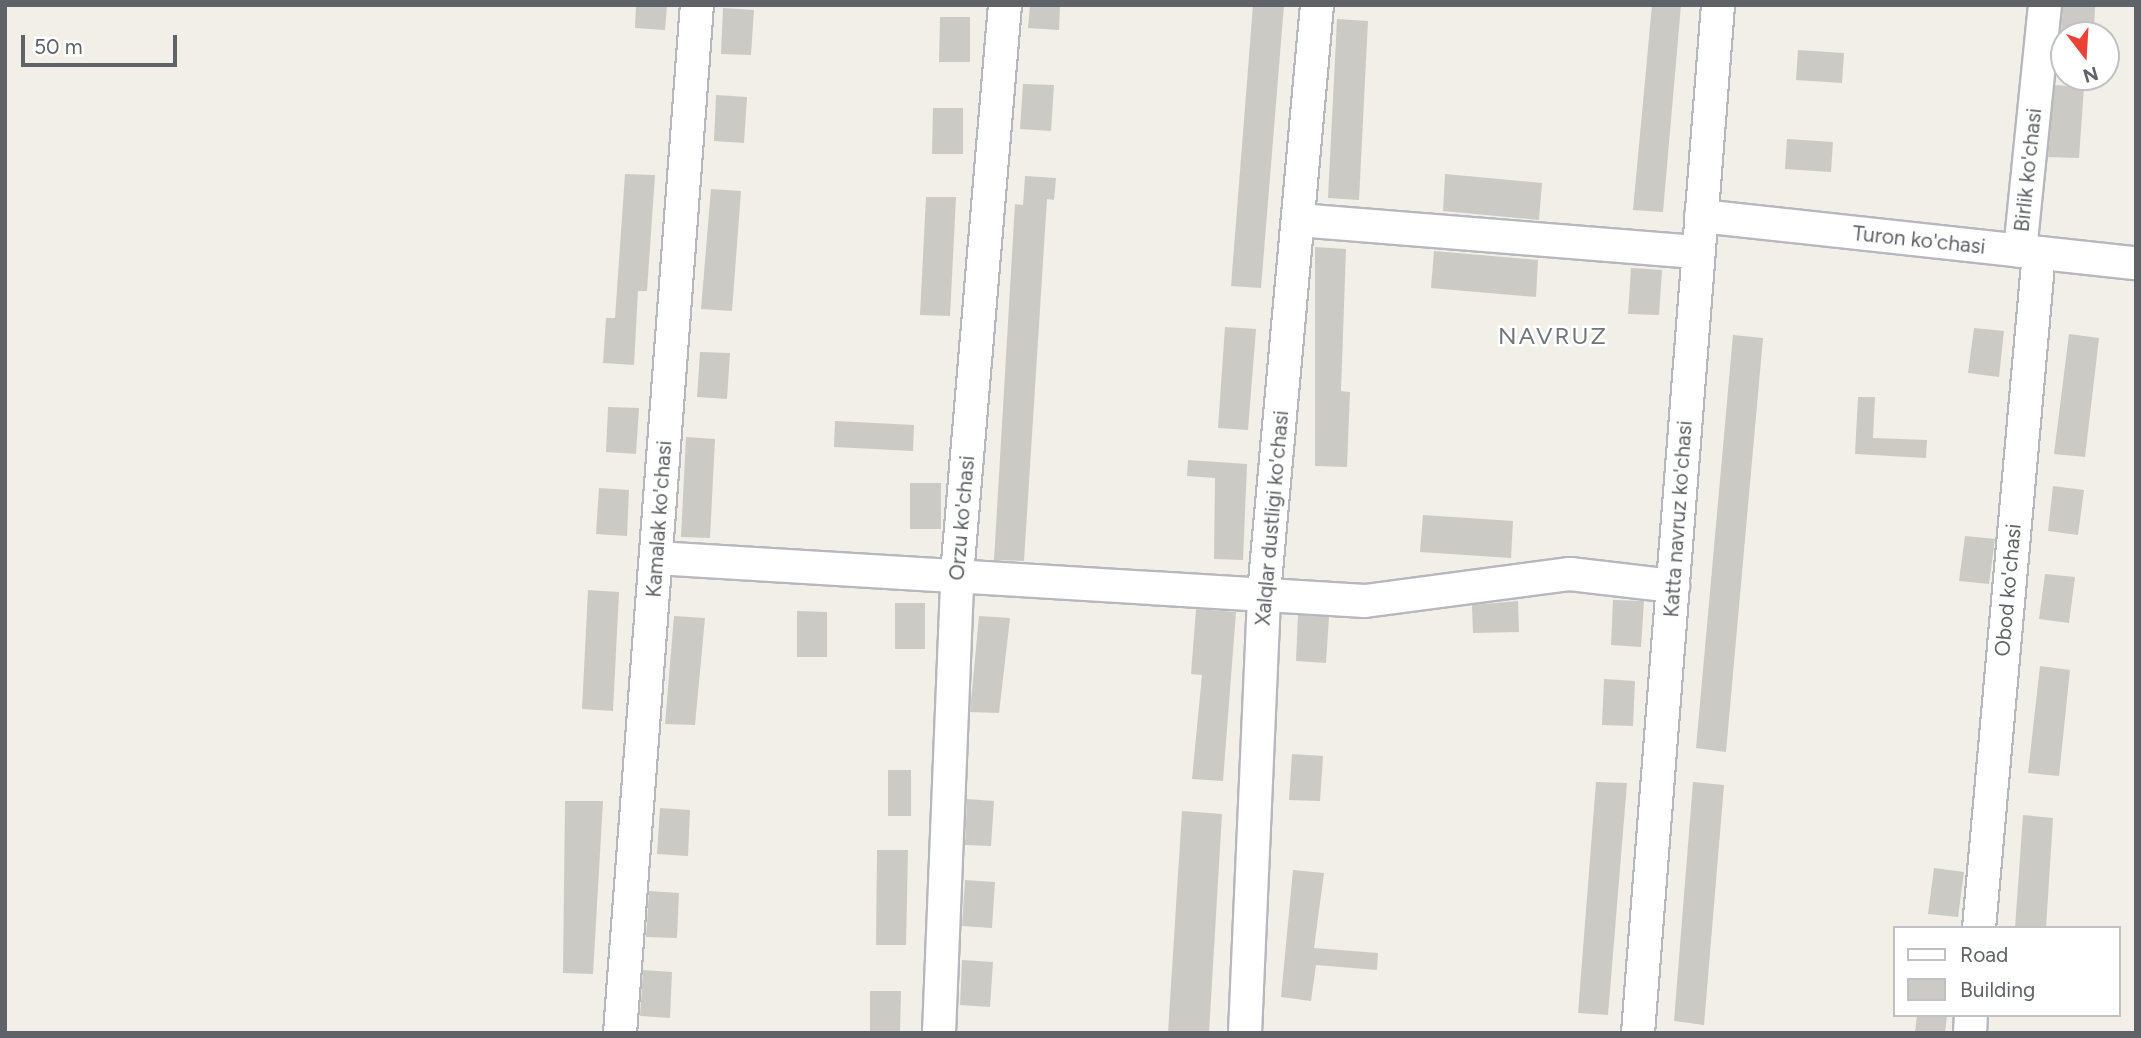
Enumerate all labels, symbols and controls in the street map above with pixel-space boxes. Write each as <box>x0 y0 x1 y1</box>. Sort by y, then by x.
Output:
scale bar <box>24 21 180 65</box>
north arrow <box>2050 21 2120 91</box>
text: 50 m <box>34 34 83 59</box>
text: N <box>2080 62 2101 88</box>
street label: Birlik ko'chasi <box>2009 107 2047 233</box>
street label: Turon ko'chasi <box>1851 221 1987 259</box>
district label: NAVRUZ <box>1499 322 1607 350</box>
street label: Xalqlar dustligi ko'chasi <box>1250 409 1294 627</box>
street label: Katta navruz ko'chasi <box>1659 420 1697 618</box>
street label: Kamalak ko'chasi <box>641 440 677 598</box>
street label: Orzu ko'chasi <box>944 454 980 582</box>
street label: Obod ko'chasi <box>1990 523 2026 657</box>
legend <box>1892 926 2120 1017</box>
text: Road <box>1960 942 2008 967</box>
text: Building <box>1960 977 2035 1002</box>

